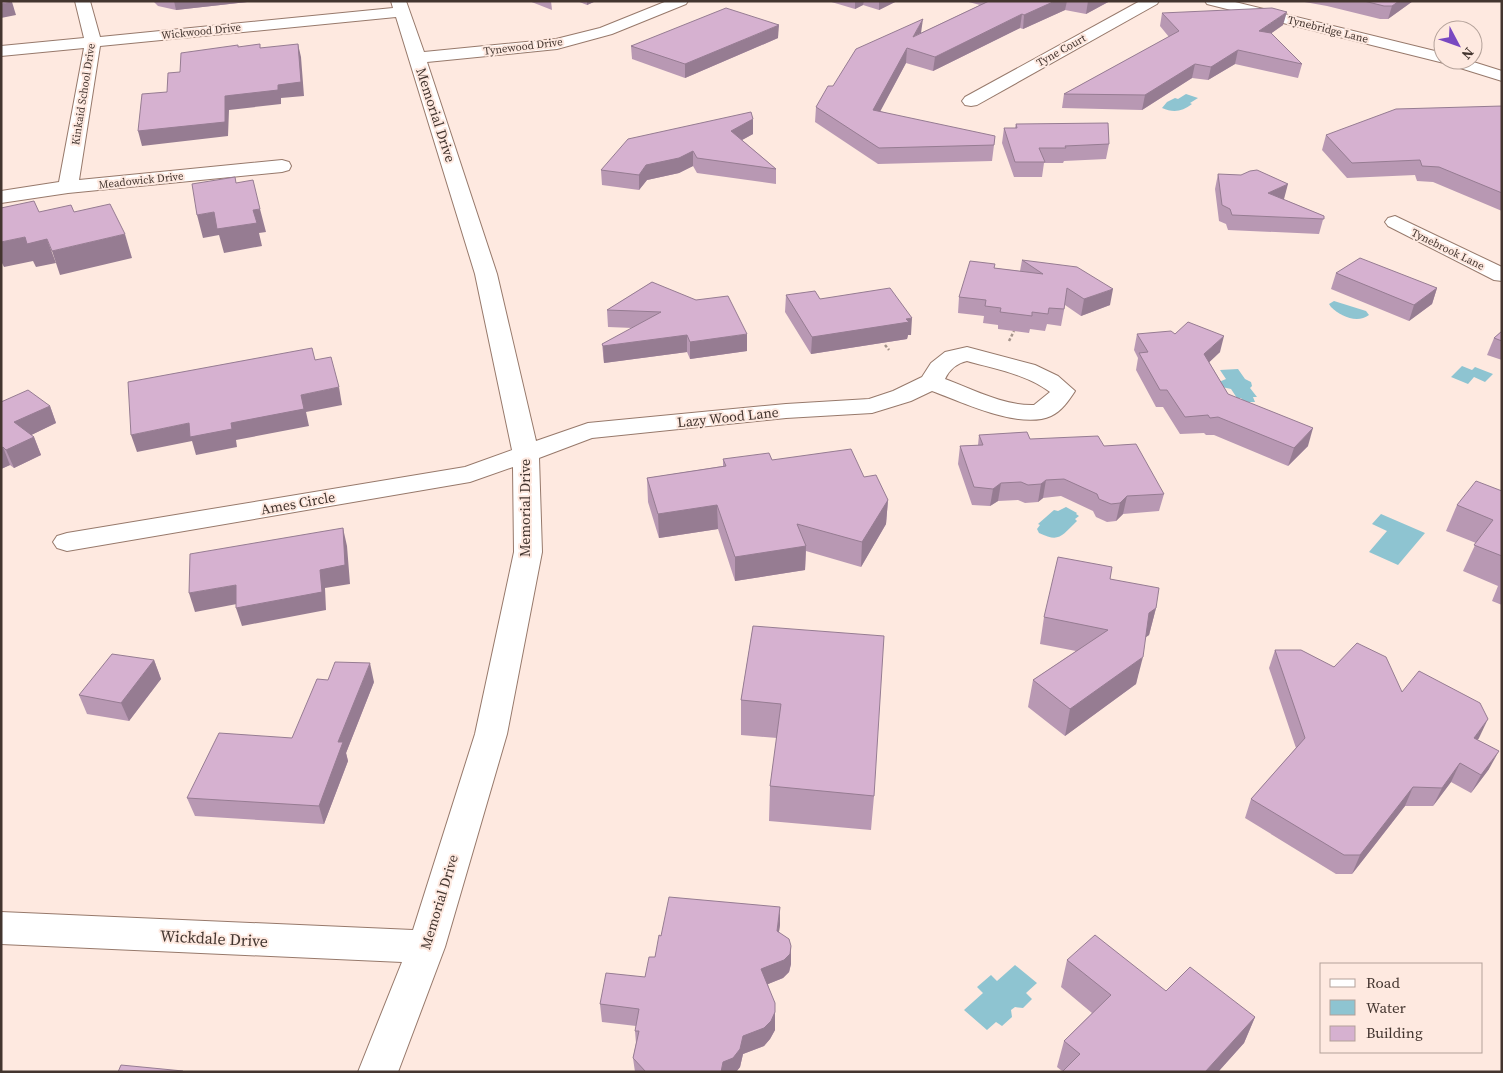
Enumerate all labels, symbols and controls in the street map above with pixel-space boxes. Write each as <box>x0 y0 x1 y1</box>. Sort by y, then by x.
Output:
street label: Tynebridge Lane <box>1286 12 1370 47</box>
street label: Wickwood Drive <box>160 20 242 43</box>
north arrow <box>1433 20 1483 70</box>
street label: Tyne Court <box>1034 30 1089 70</box>
street label: Tynewood Drive <box>483 34 564 59</box>
street label: Kinkaid School Drive <box>68 42 99 146</box>
text: N <box>1457 43 1479 64</box>
street label: Memorial Drive <box>411 65 461 165</box>
street label: Meadowick Drive <box>98 169 185 192</box>
street label: Tynebrook Lane <box>1409 225 1487 274</box>
street label: Lazy Wood Lane <box>676 402 780 432</box>
street label: Memorial Drive <box>515 459 535 557</box>
street label: Ames Circle <box>259 487 337 519</box>
street label: Memorial Drive <box>415 852 463 952</box>
street label: Wickdale Drive <box>159 924 269 952</box>
legend <box>1320 963 1483 1053</box>
text: Road <box>1366 972 1400 993</box>
text: Water <box>1366 997 1407 1018</box>
text: Building <box>1366 1022 1423 1043</box>

